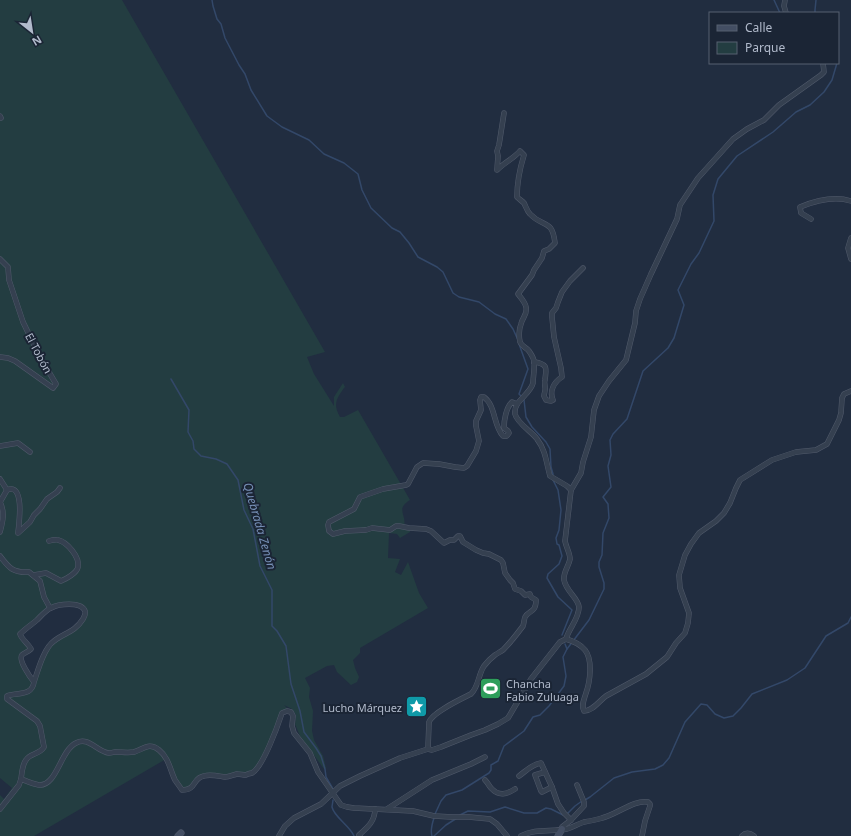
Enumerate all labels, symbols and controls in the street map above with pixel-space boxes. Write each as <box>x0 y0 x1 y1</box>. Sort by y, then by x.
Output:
north arrow <box>12 12 52 52</box>
legend <box>709 12 839 64</box>
text: Calle <box>745 19 773 36</box>
text: N <box>30 32 45 50</box>
text: Parque <box>745 39 786 56</box>
street label: El Tobón <box>22 330 56 376</box>
water label: Quebrada Zenón <box>239 480 281 572</box>
sports icon: Chancha Fabio Zuluaga <box>477 676 503 702</box>
place label: Chancha Fabio Zuluaga <box>506 676 579 704</box>
place icon: Lucho Márquez <box>404 694 430 720</box>
place label: Lucho Márquez <box>323 700 402 715</box>

